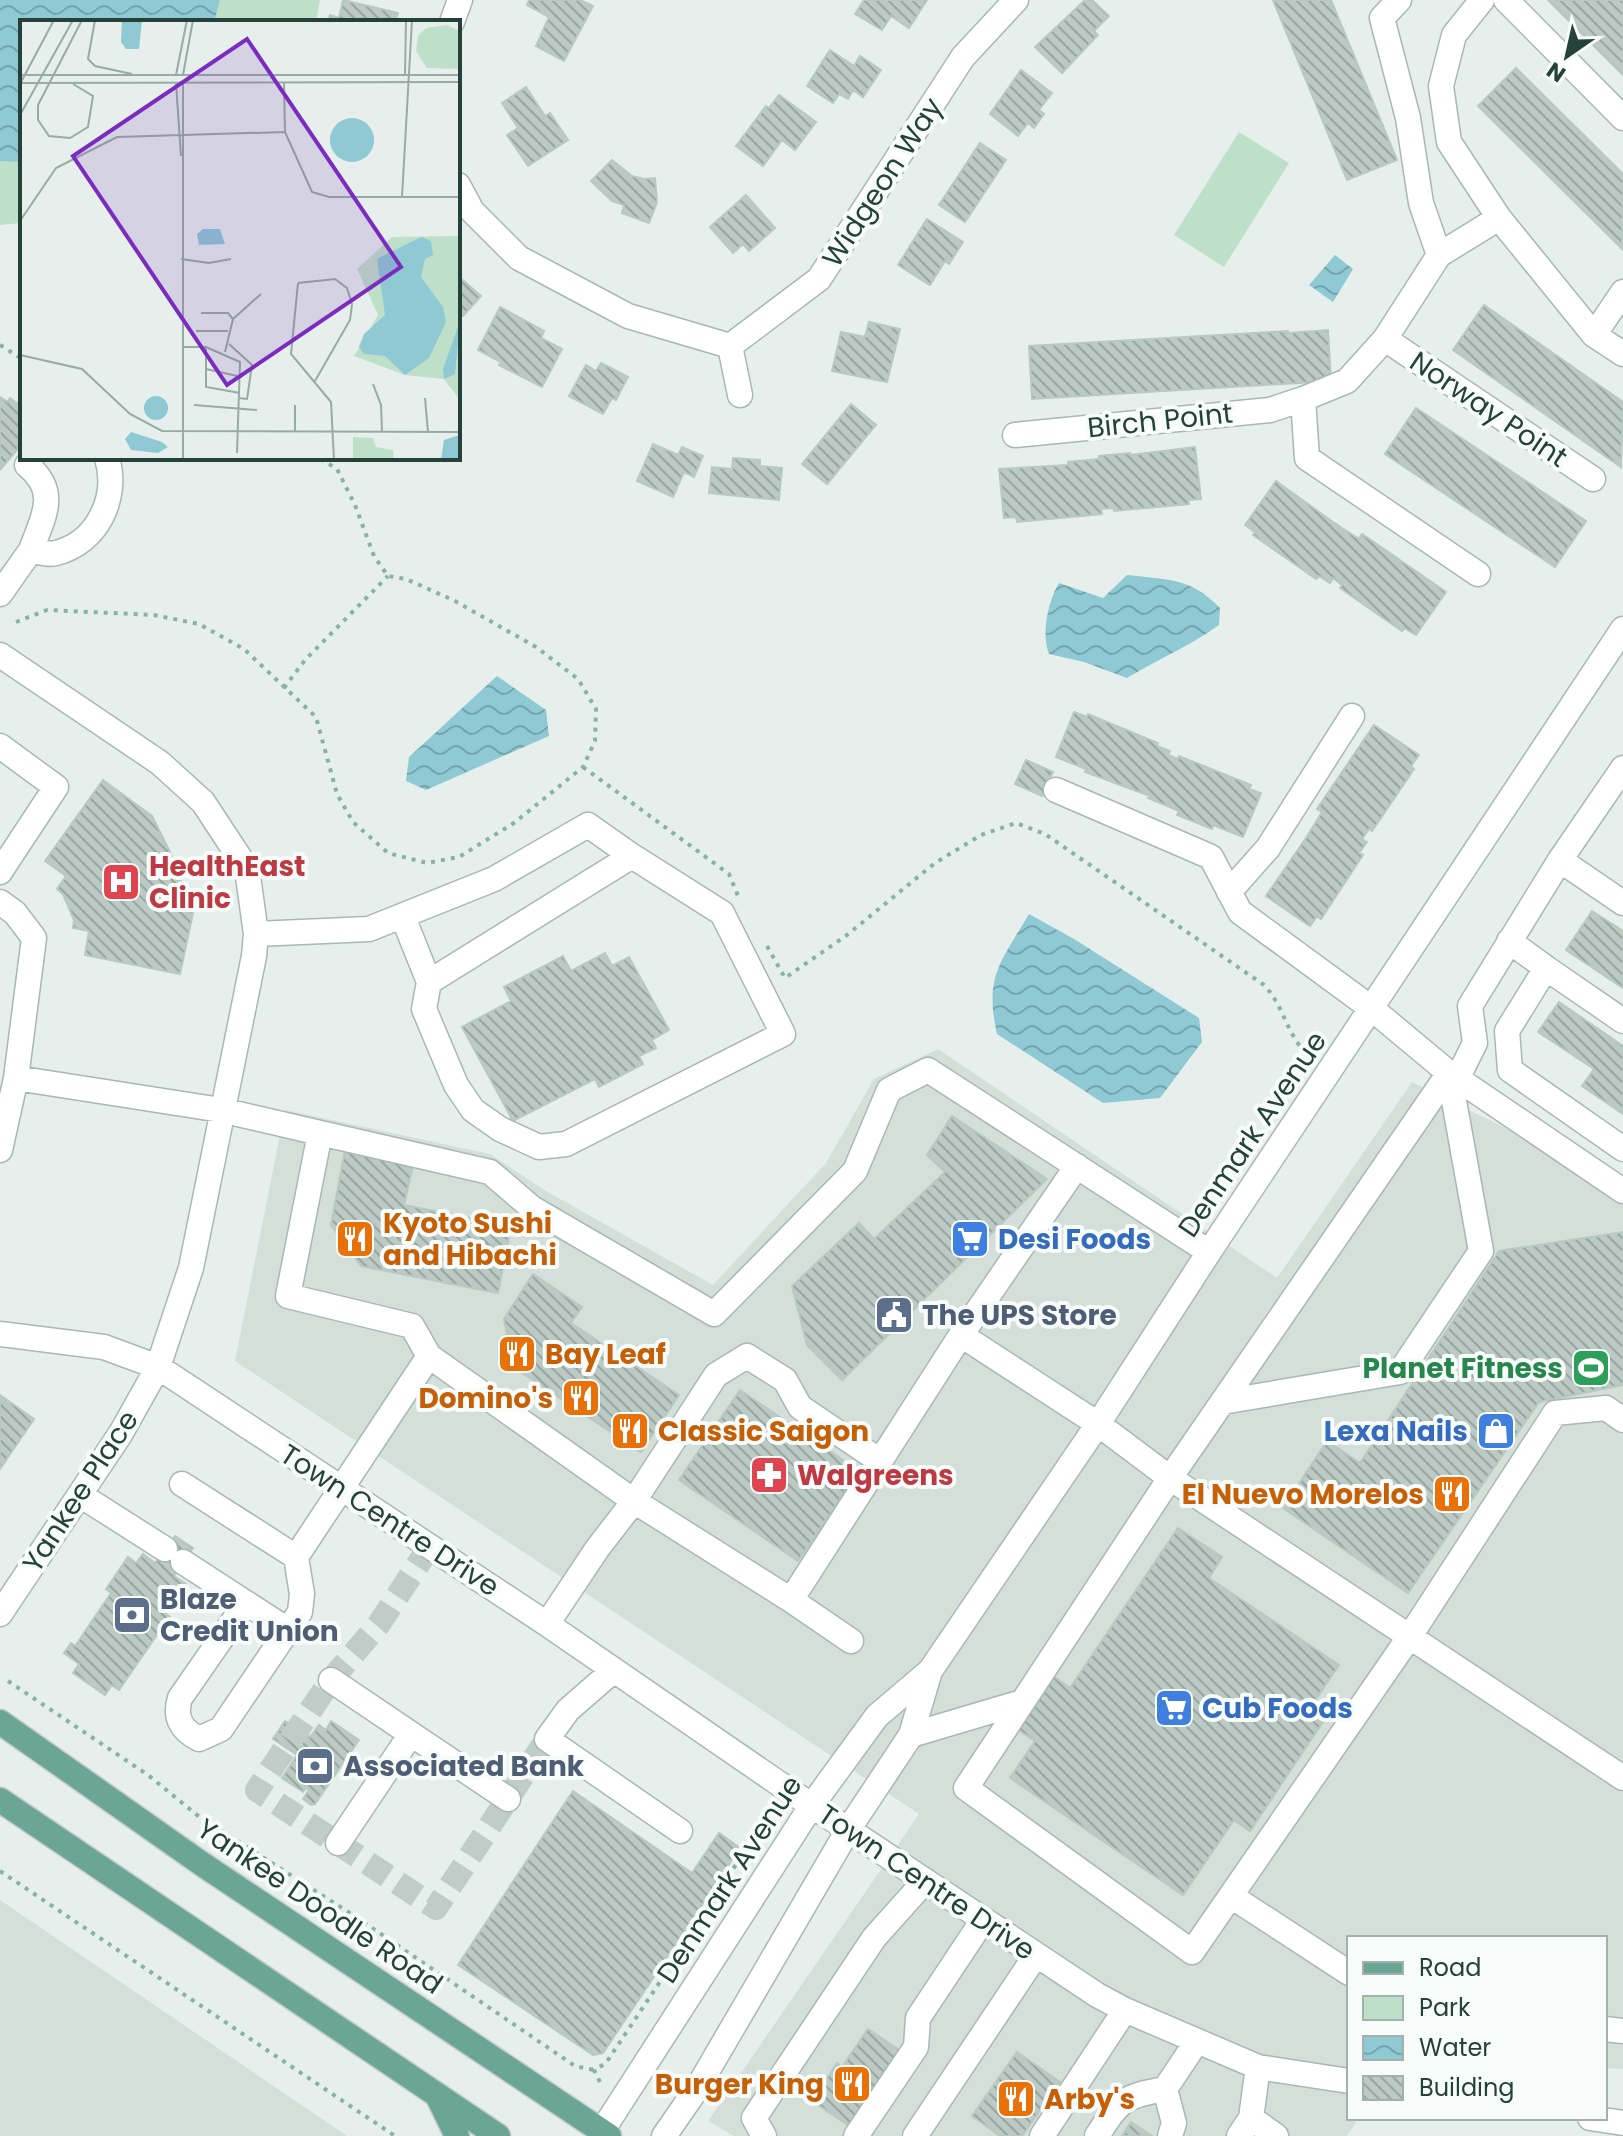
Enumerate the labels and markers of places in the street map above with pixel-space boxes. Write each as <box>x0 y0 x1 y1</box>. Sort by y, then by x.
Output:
place label: HealthEast Clinic <box>149 847 305 918</box>
hospital icon: HealthEast Clinic <box>100 861 142 903</box>
place label: Kyoto Sushi and Hibachi <box>383 1204 557 1275</box>
restaurant icon: Kyoto Sushi and Hibachi <box>334 1218 376 1260</box>
supermarket icon: Desi Foods <box>949 1218 991 1260</box>
place label: Desi Foods <box>998 1220 1151 1259</box>
public building icon: The UPS Store <box>873 1294 915 1336</box>
place label: The UPS Store <box>922 1296 1117 1335</box>
restaurant icon: Bay Leaf <box>496 1333 538 1375</box>
place label: Bay Leaf <box>545 1335 666 1374</box>
sports icon: Planet Fitness <box>1570 1347 1612 1389</box>
place label: Planet Fitness <box>1363 1349 1563 1388</box>
restaurant icon: Domino's <box>560 1377 602 1419</box>
place label: Domino's <box>418 1379 553 1418</box>
restaurant icon: Classic Saigon <box>609 1410 651 1452</box>
shop icon: Lexa Nails <box>1475 1410 1517 1452</box>
place label: Classic Saigon <box>658 1412 869 1451</box>
place label: Lexa Nails <box>1324 1412 1468 1451</box>
pharmacy icon: Walgreens <box>748 1454 790 1496</box>
place label: Walgreens <box>797 1456 954 1495</box>
restaurant icon: El Nuevo Morelos <box>1431 1473 1473 1515</box>
place label: El Nuevo Morelos <box>1182 1475 1424 1514</box>
place label: Blaze Credit Union <box>160 1580 339 1651</box>
bank icon: Blaze Credit Union <box>111 1594 153 1636</box>
supermarket icon: Cub Foods <box>1153 1687 1195 1729</box>
place label: Cub Foods <box>1202 1689 1353 1728</box>
bank icon: Associated Bank <box>294 1745 336 1787</box>
place label: Associated Bank <box>343 1747 585 1786</box>
restaurant icon: Burger King <box>831 2063 873 2105</box>
place label: Burger King <box>655 2065 824 2104</box>
restaurant icon: Arby's <box>995 2078 1037 2120</box>
place label: Arby's <box>1044 2080 1135 2119</box>

